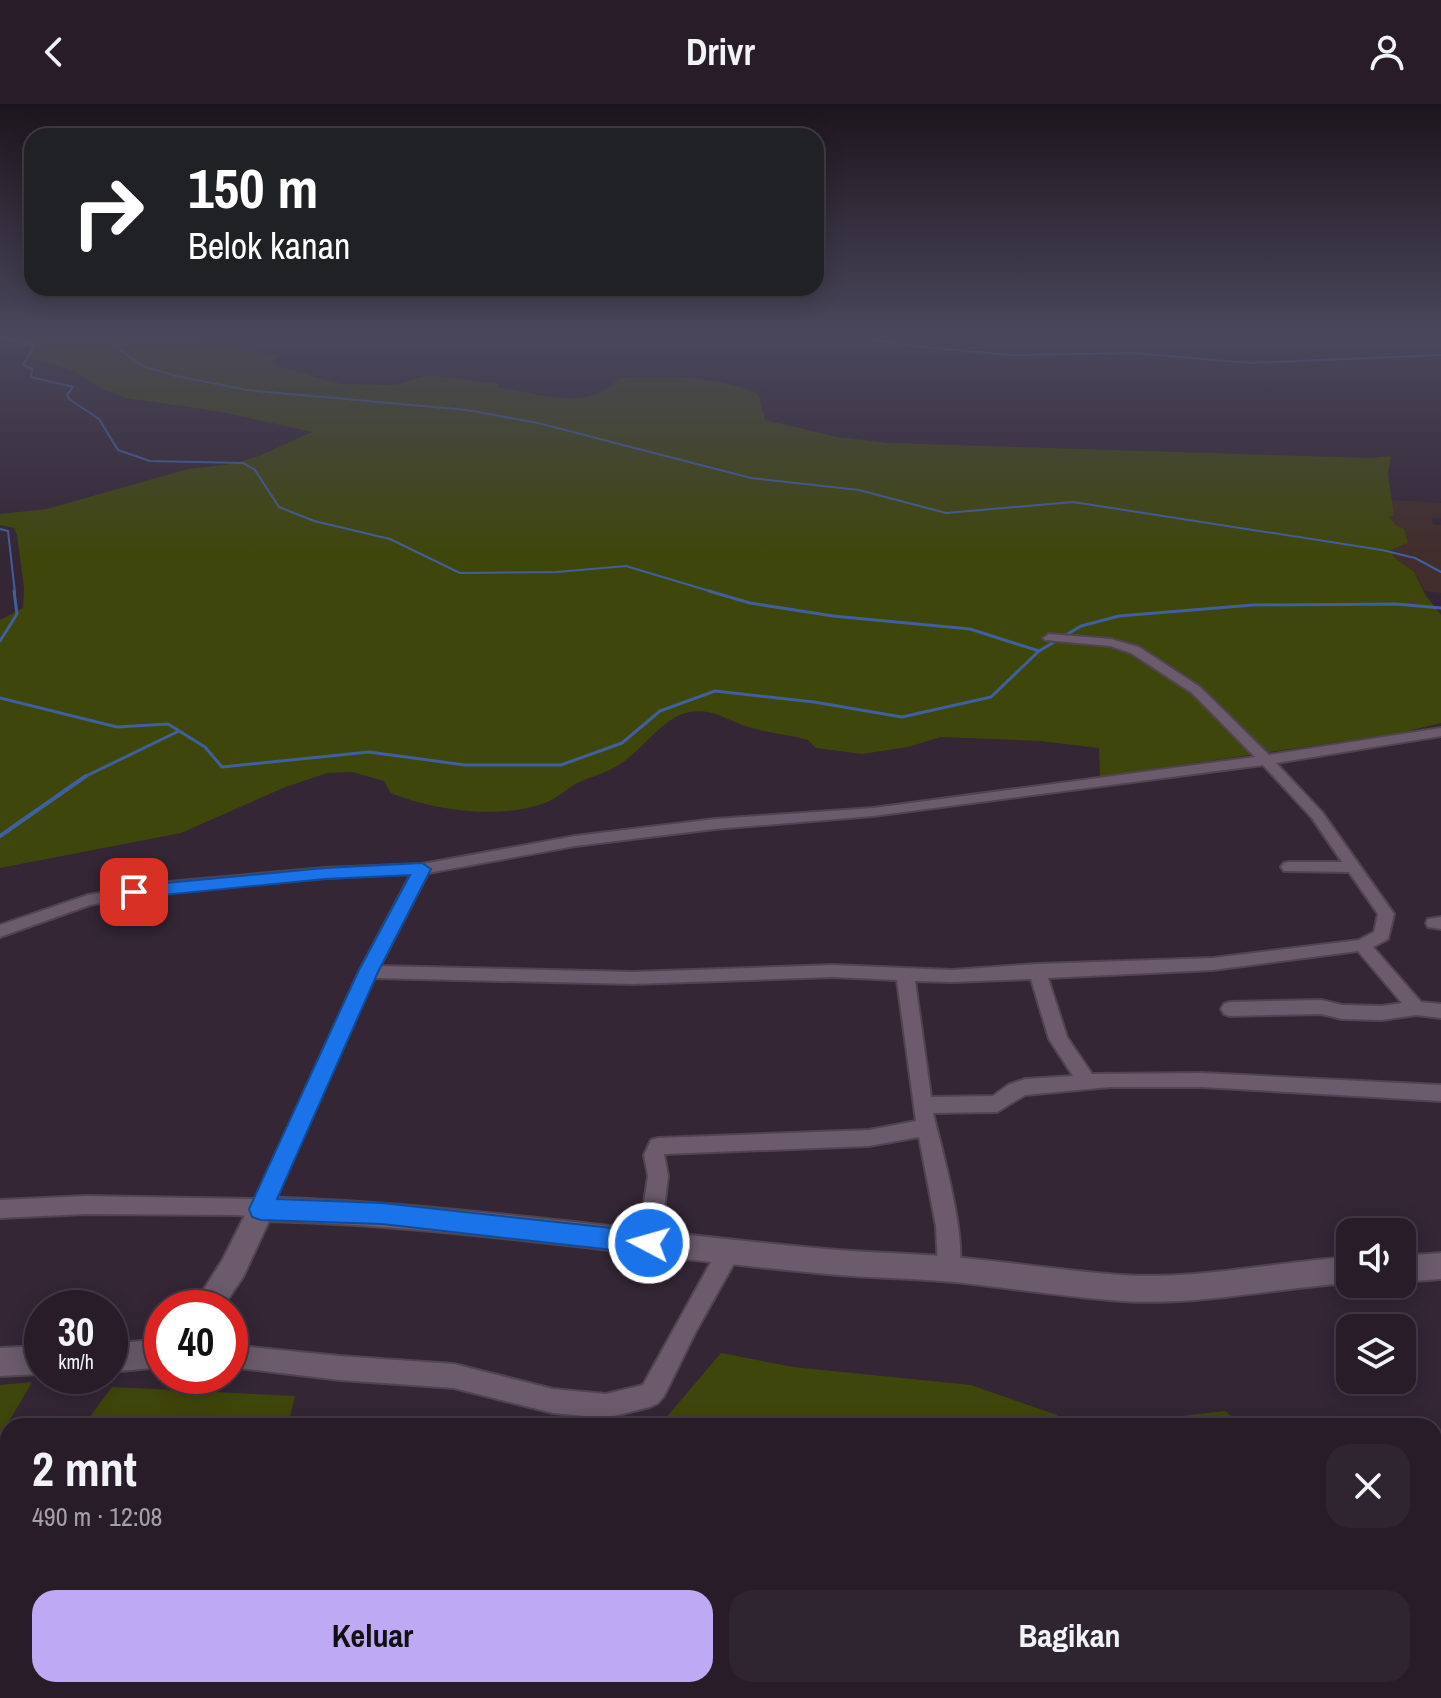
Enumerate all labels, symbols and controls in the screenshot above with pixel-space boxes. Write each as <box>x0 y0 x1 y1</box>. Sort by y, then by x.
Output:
text: Drivr <box>686 28 755 76</box>
icon: back <box>32 30 76 74</box>
icon: person <box>1365 30 1409 74</box>
text: 150 m <box>188 150 318 225</box>
icon: right <box>56 160 160 264</box>
text: Belok kanan <box>188 222 350 270</box>
pin <box>100 858 168 926</box>
icon: arrive <box>112 870 156 914</box>
position arrow <box>607 1201 691 1285</box>
map controls <box>1336 1218 1416 1394</box>
button: sound <box>1336 1218 1416 1298</box>
speed limit sign: 40 <box>144 1290 248 1394</box>
text: 30 <box>58 1305 94 1358</box>
button: layers <box>1336 1314 1416 1394</box>
text: km/h <box>58 1348 94 1375</box>
text: 2 mnt <box>32 1436 137 1501</box>
button: close <box>1326 1444 1410 1528</box>
text: 490 m · 12:08 <box>32 1499 162 1534</box>
button: Keluar <box>32 1590 713 1682</box>
button: Bagikan <box>729 1590 1410 1682</box>

